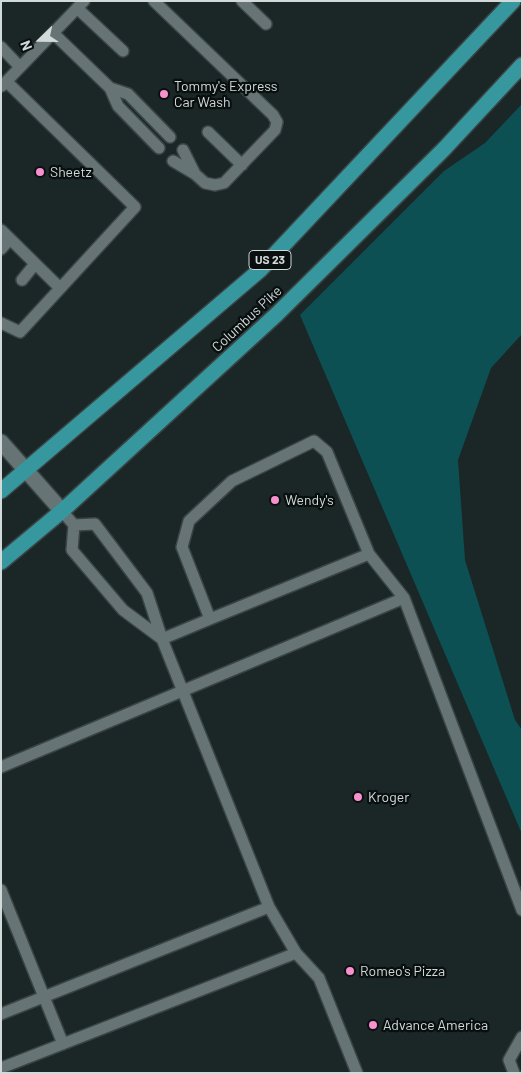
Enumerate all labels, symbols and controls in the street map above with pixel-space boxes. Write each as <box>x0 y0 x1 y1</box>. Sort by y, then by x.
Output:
north arrow <box>15 15 65 65</box>
text: N <box>16 38 35 53</box>
place label: Tommy's Express Car Wash <box>174 78 278 110</box>
marker: Tommy's Express Car Wash <box>158 88 170 100</box>
place label: Sheetz <box>50 164 92 180</box>
marker: Sheetz <box>34 166 46 178</box>
road number: US 23 <box>249 250 291 270</box>
street label: Columbus Pike <box>209 282 285 356</box>
place label: Wendy's <box>285 492 334 508</box>
marker: Wendy's <box>269 494 281 506</box>
place label: Kroger <box>368 789 409 805</box>
marker: Kroger <box>352 791 364 803</box>
place label: Romeo's Pizza <box>360 963 445 979</box>
marker: Romeo's Pizza <box>344 965 356 977</box>
place label: Advance America <box>383 1017 488 1033</box>
marker: Advance America <box>367 1019 379 1031</box>

